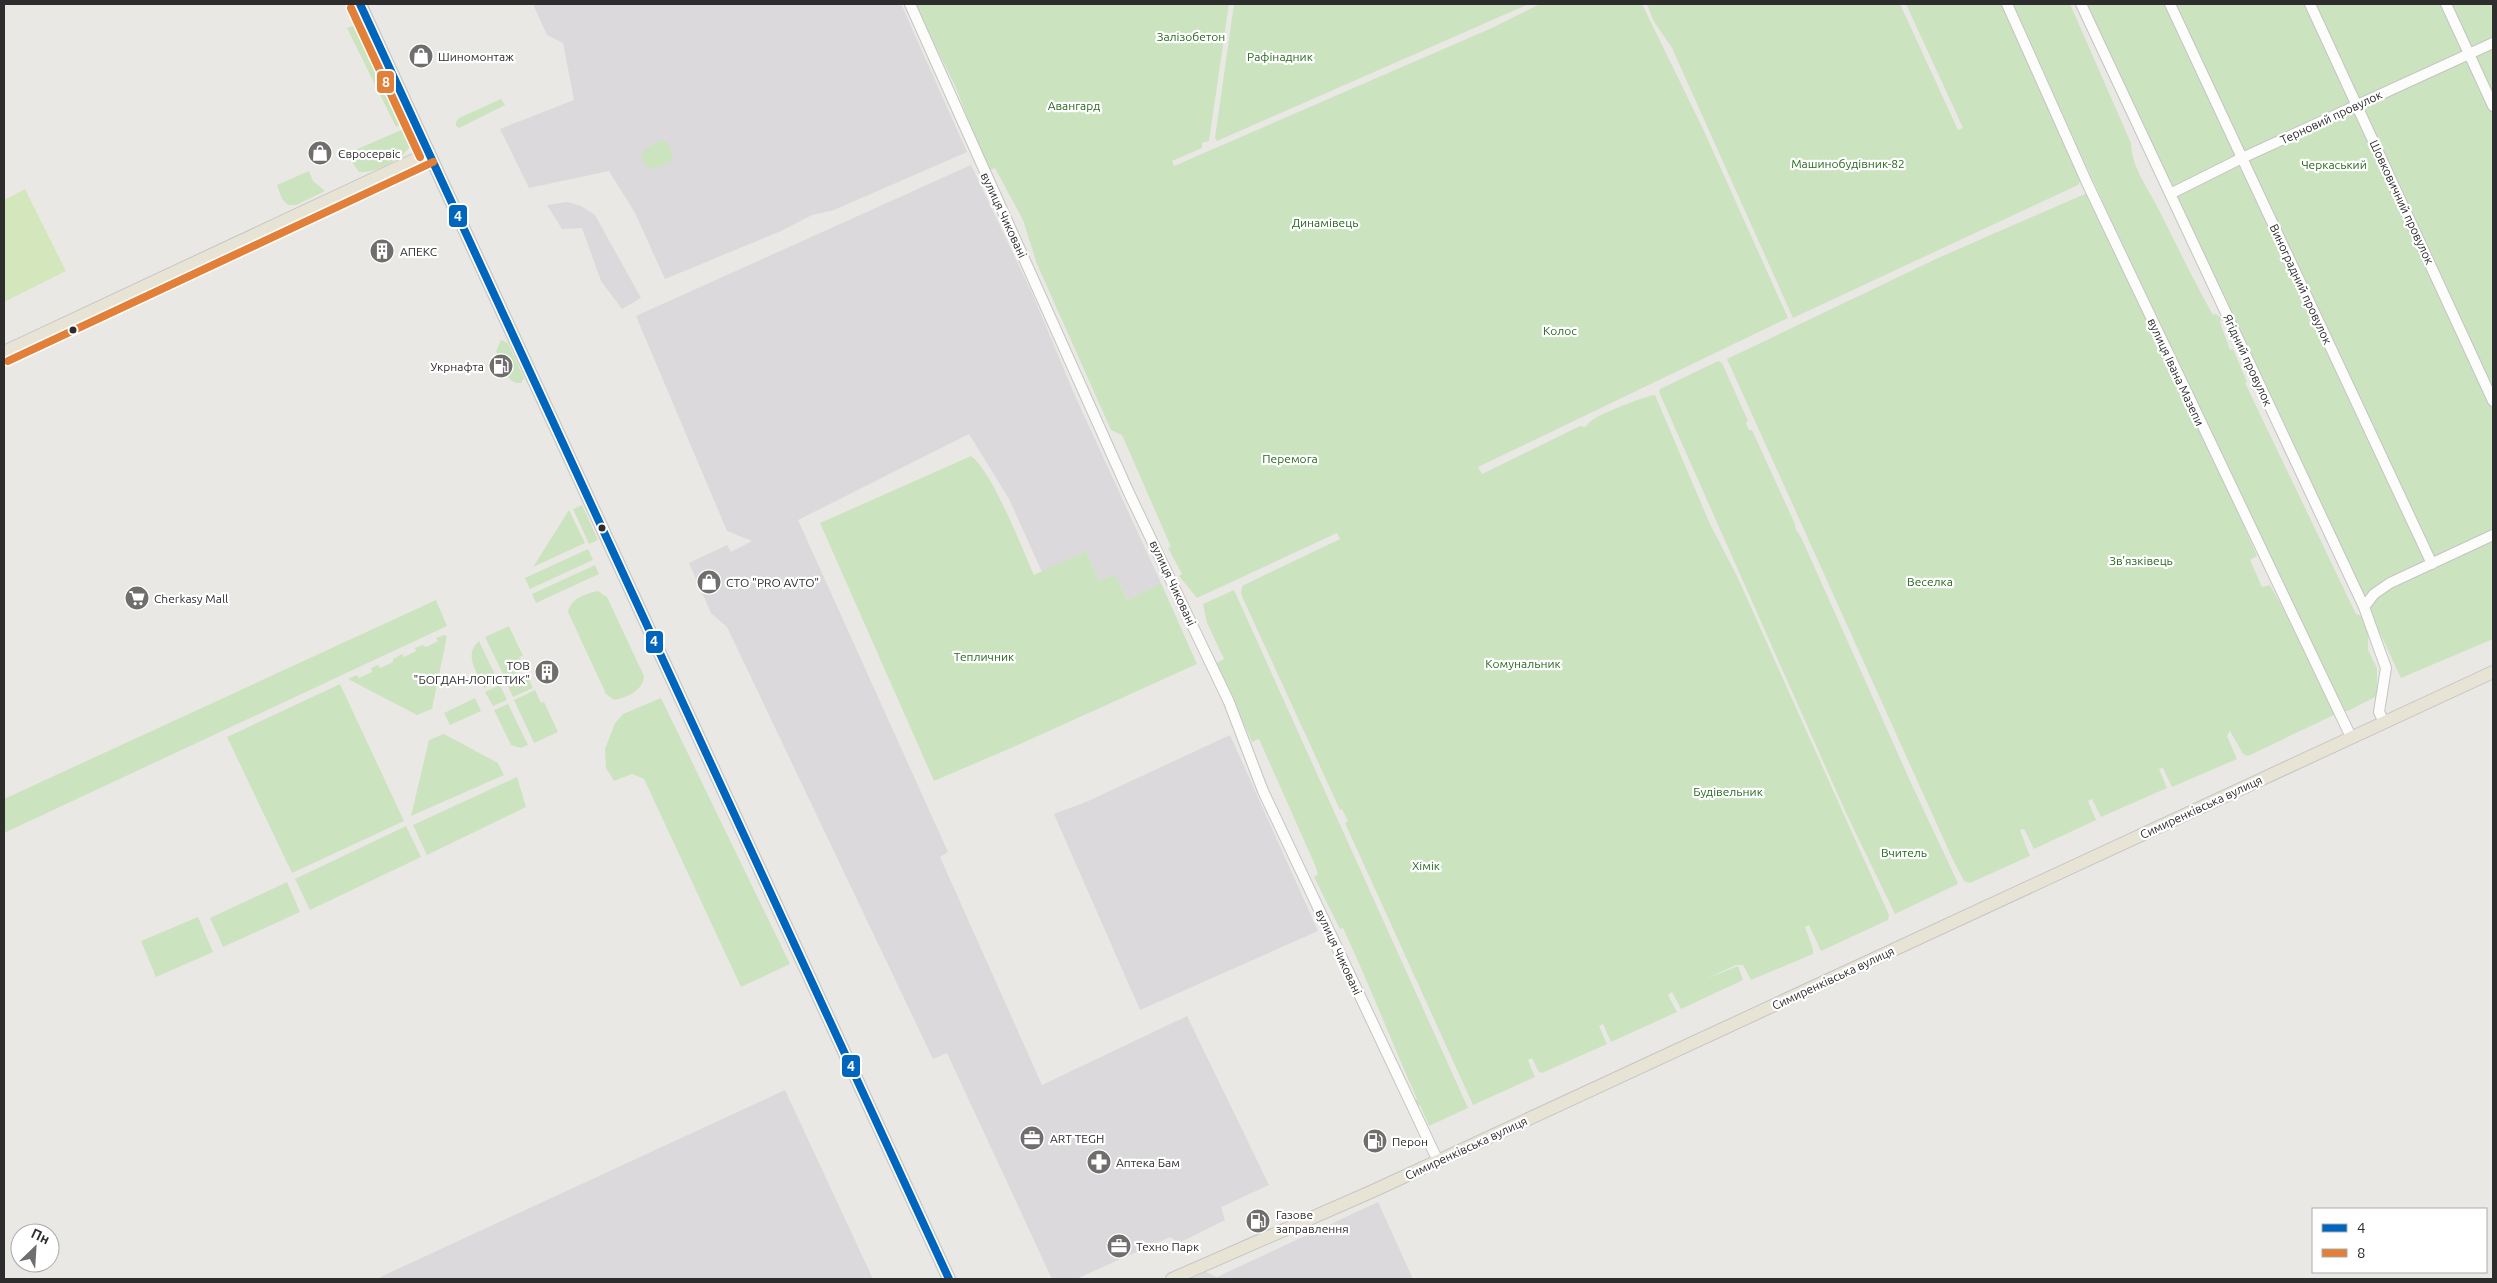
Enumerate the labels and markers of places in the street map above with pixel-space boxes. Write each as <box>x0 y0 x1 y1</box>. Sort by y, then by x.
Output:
shop icon: Шиномонтаж <box>408 43 434 69</box>
place label: Шиномонтаж <box>438 50 514 63</box>
shop icon: Євросервіс <box>307 140 333 166</box>
place label: Євросервіс <box>338 147 401 160</box>
building icon: АПЕКС <box>369 238 395 264</box>
place label: АПЕКС <box>400 245 438 258</box>
unlabelled marker <box>68 325 78 335</box>
fuel station icon: Укрнафта <box>488 353 514 379</box>
place label: Укрнафта <box>430 360 484 373</box>
unlabelled marker <box>597 523 607 533</box>
shop icon: СТО "PRO AVTO" <box>696 569 722 595</box>
place label: СТО "PRO AVTO" <box>726 576 819 589</box>
supermarket icon: Cherkasy Mall <box>124 585 150 611</box>
place label: Cherkasy Mall <box>154 592 228 605</box>
place label: ТОВ "БОГДАН-ЛОГІСТИК" <box>414 659 530 686</box>
building icon: ТОВ "БОГДАН-ЛОГІСТИК" <box>534 659 560 685</box>
office icon: ART TEGH <box>1019 1125 1045 1151</box>
fuel station icon: Перон <box>1362 1128 1388 1154</box>
place label: ART TEGH <box>1050 1132 1104 1145</box>
place label: Перон <box>1392 1135 1428 1148</box>
pharmacy icon: Аптека Бам <box>1086 1149 1112 1175</box>
place label: Аптека Бам <box>1116 1156 1180 1169</box>
fuel station icon: Газове заправлення <box>1245 1208 1271 1234</box>
place label: Газове заправлення <box>1276 1208 1349 1235</box>
office icon: Техно Парк <box>1106 1233 1132 1259</box>
place label: Техно Парк <box>1136 1240 1199 1253</box>

